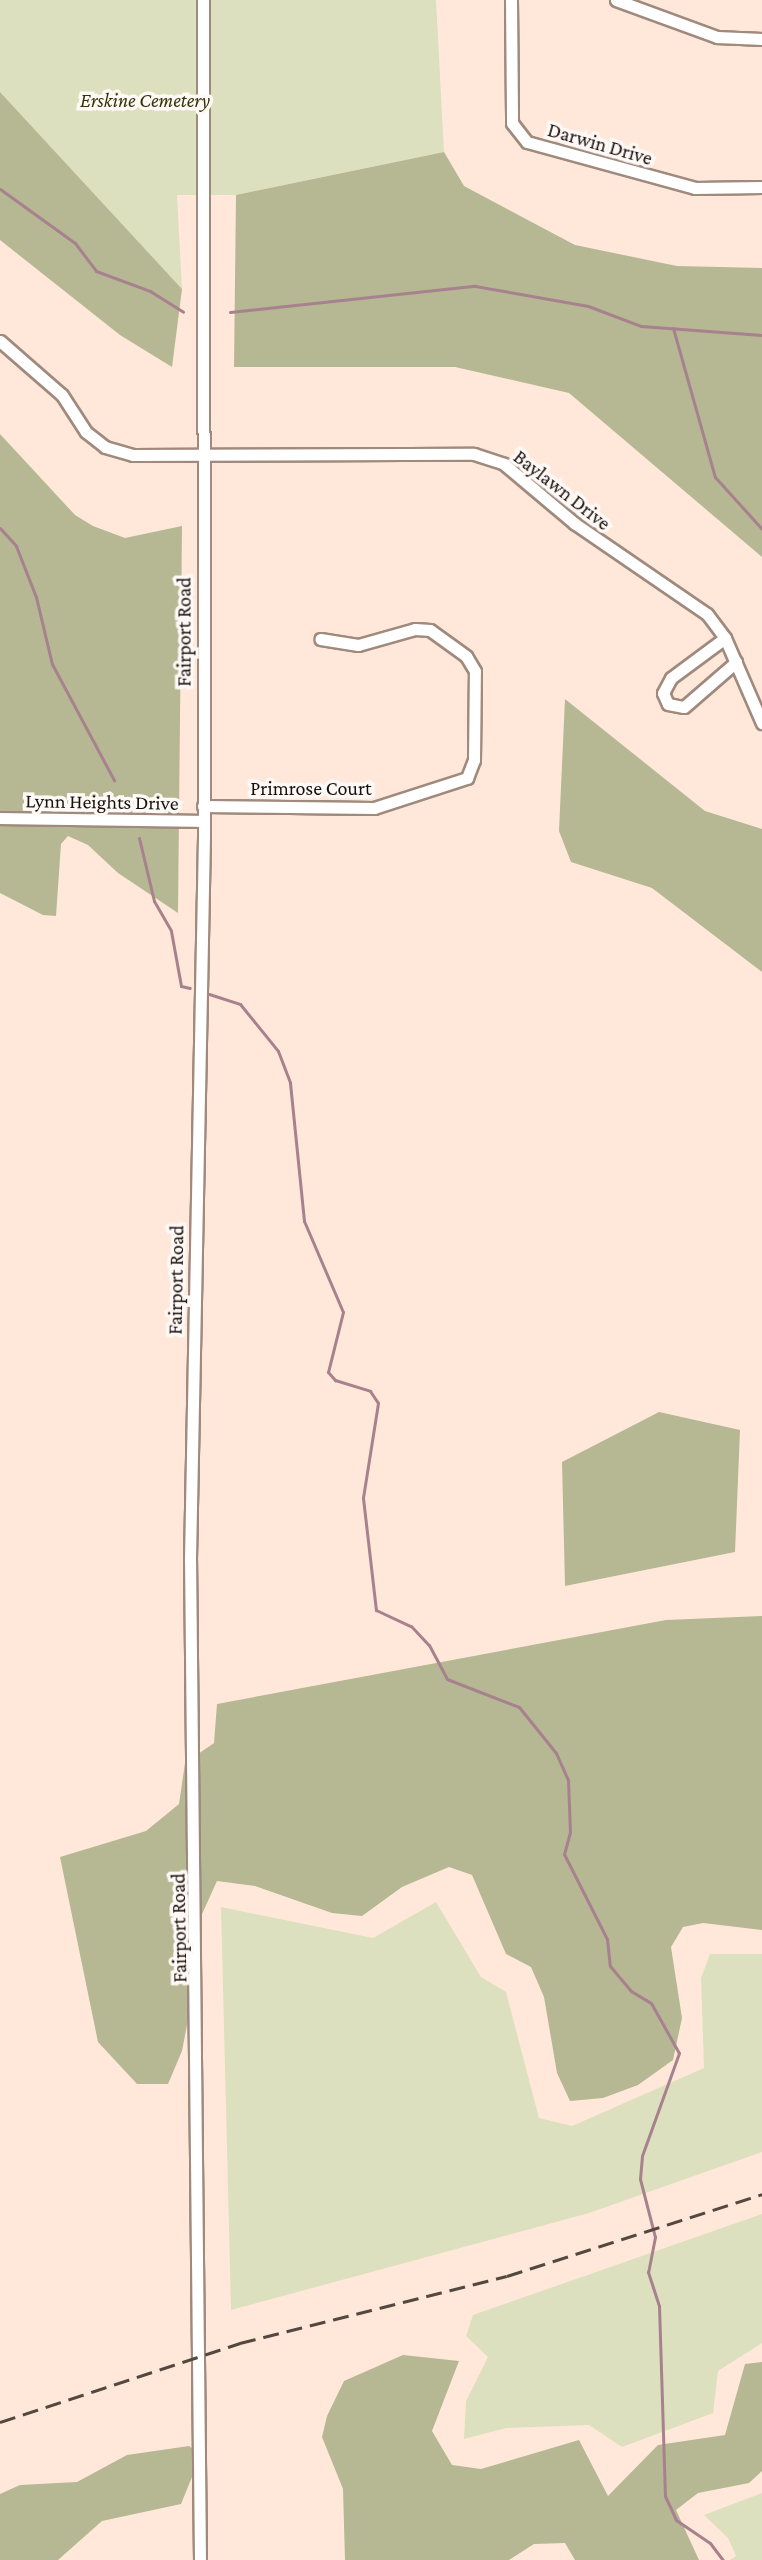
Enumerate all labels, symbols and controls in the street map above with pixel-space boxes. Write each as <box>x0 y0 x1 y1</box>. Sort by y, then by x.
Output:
park label: Erskine Cemetery <box>80 88 210 112</box>
street label: Darwin Drive <box>545 118 655 170</box>
street label: Baylawn Drive <box>509 445 615 535</box>
street label: Fairport Road <box>172 577 196 687</box>
street label: Primrose Court <box>250 776 372 800</box>
street label: Lynn Heights Drive <box>25 789 179 815</box>
street label: Fairport Road <box>163 1225 189 1335</box>
street label: Fairport Road <box>166 1873 192 1983</box>

